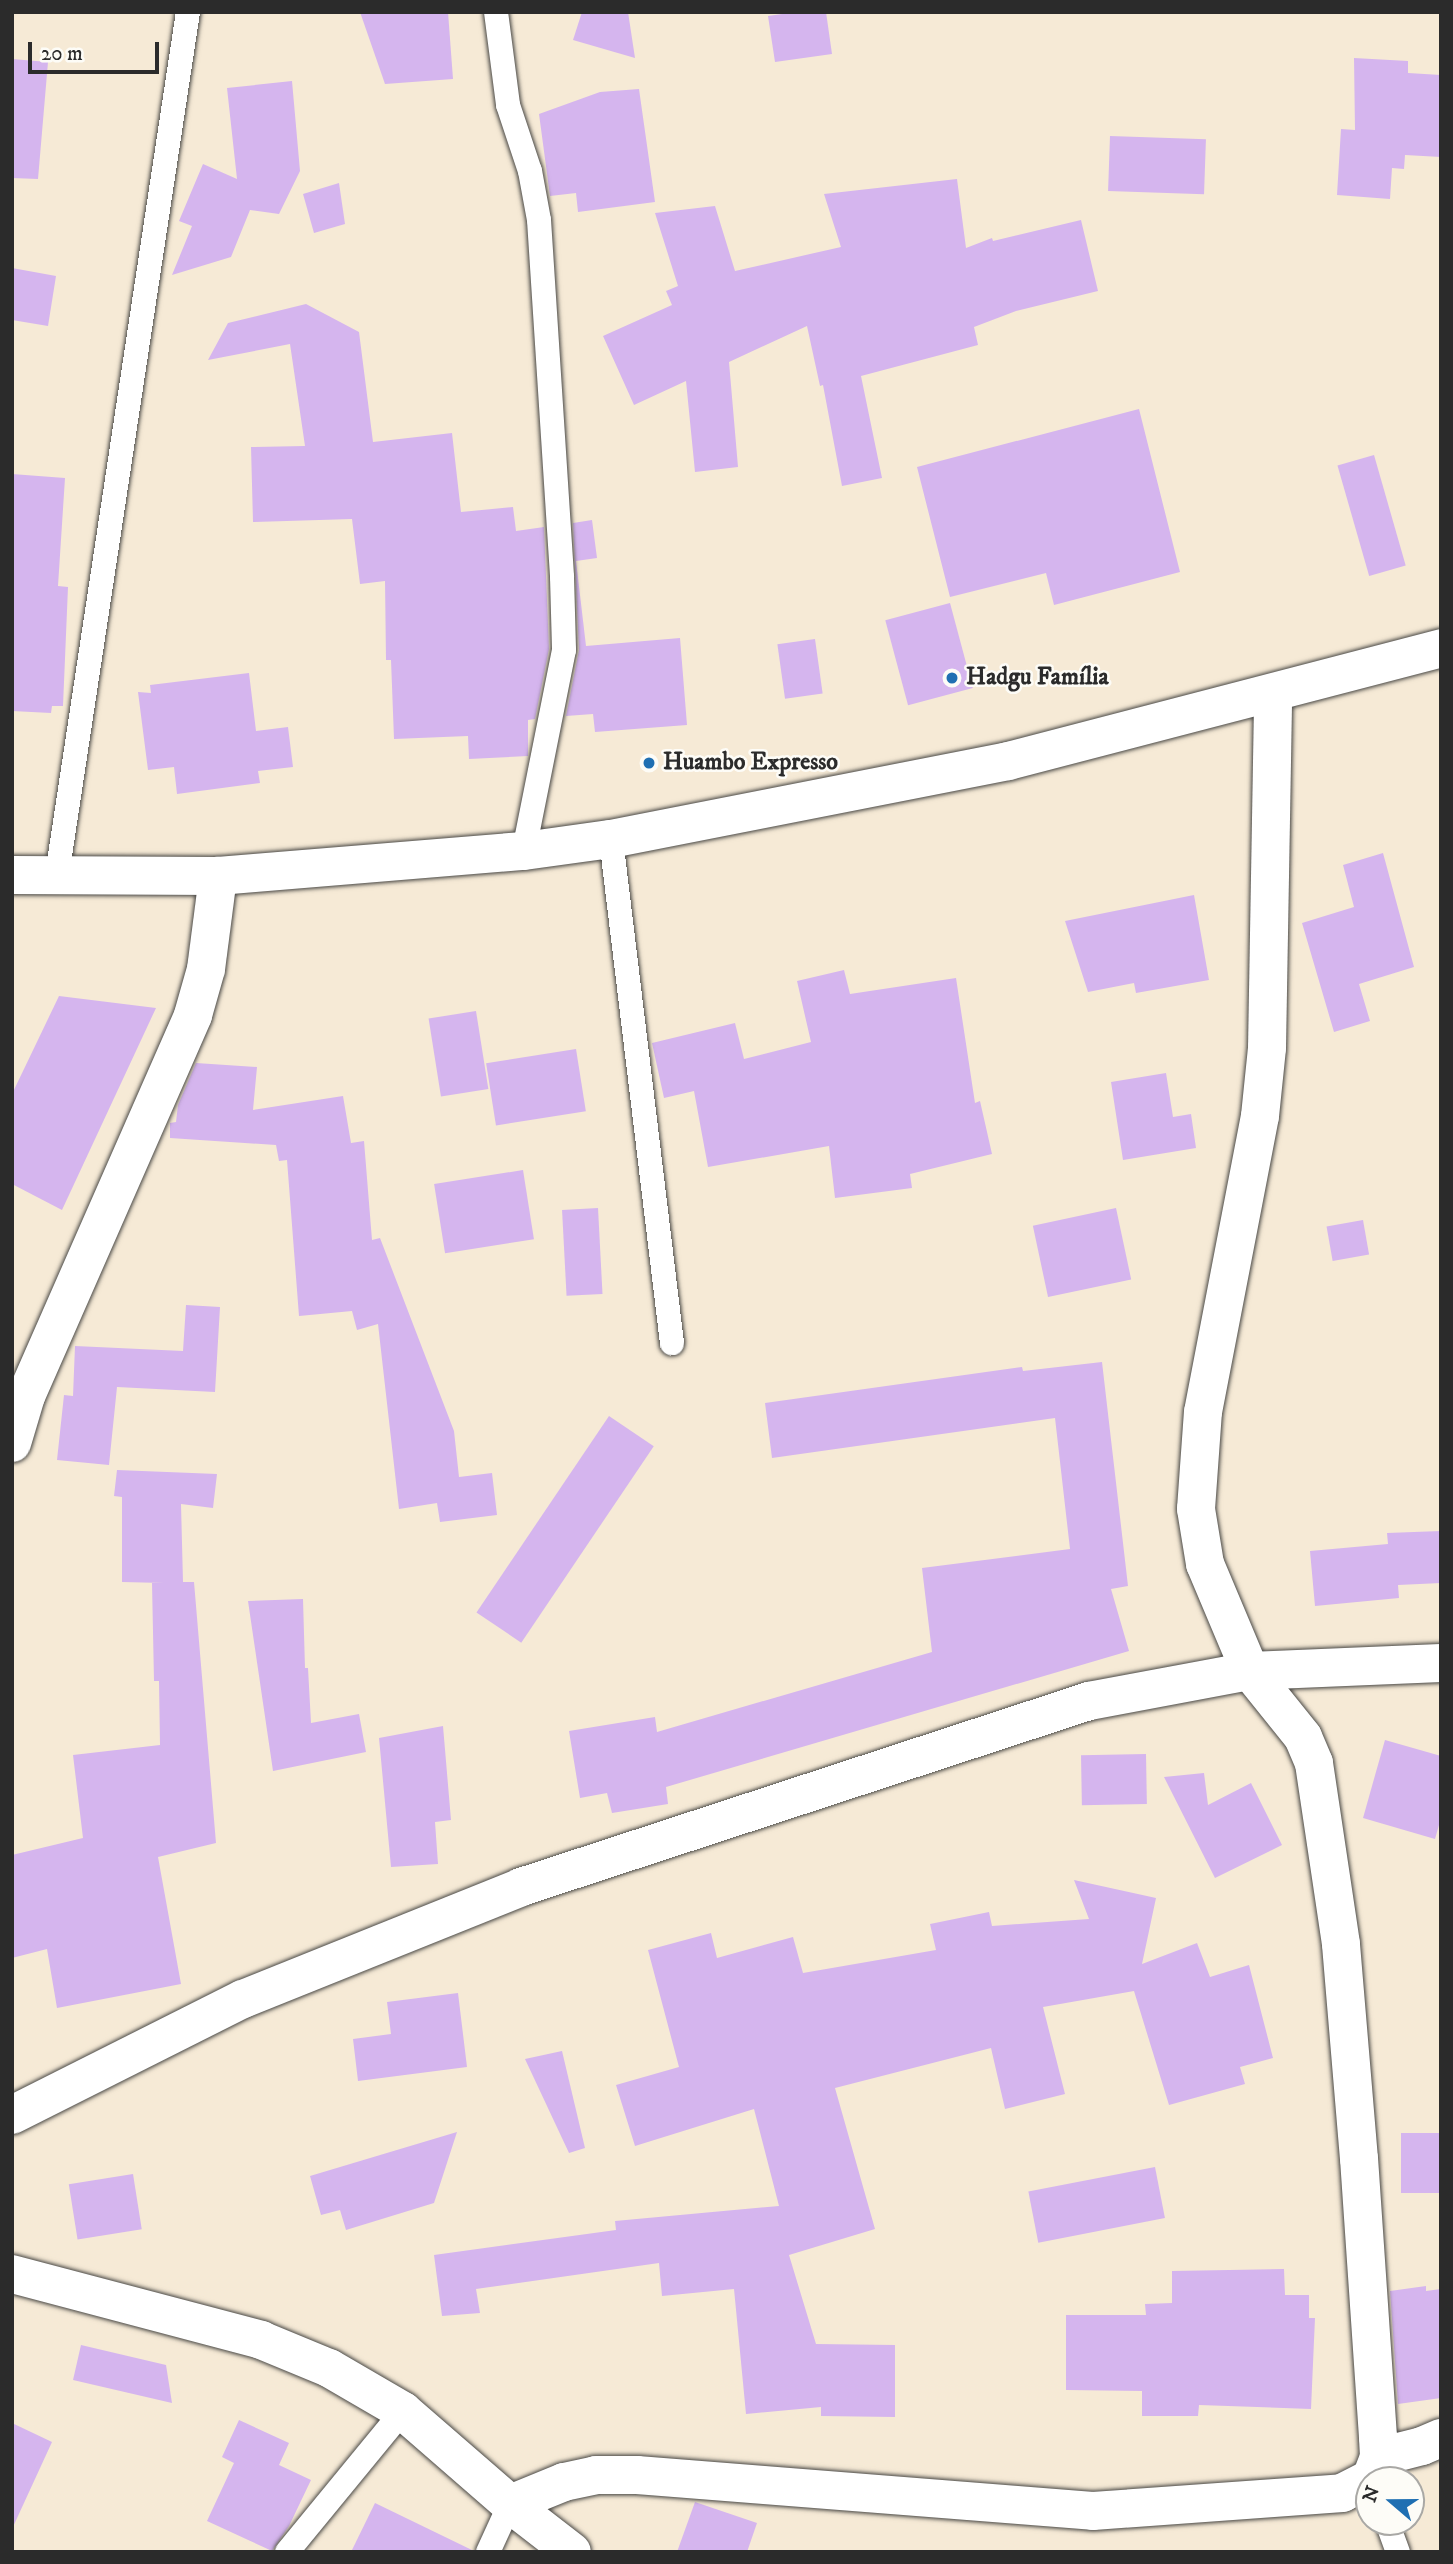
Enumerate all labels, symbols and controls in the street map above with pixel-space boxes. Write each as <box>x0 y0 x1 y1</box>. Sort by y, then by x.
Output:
scale bar <box>32 28 163 72</box>
text: 20 m <box>41 41 83 67</box>
place label: Hadgu Família <box>966 664 1109 692</box>
marker: Hadgu Família <box>944 670 960 686</box>
place label: Huambo Expresso <box>663 749 838 777</box>
marker: Huambo Expresso <box>641 755 657 771</box>
north arrow <box>1355 2466 1425 2536</box>
text: N <box>1358 2483 1385 2506</box>

